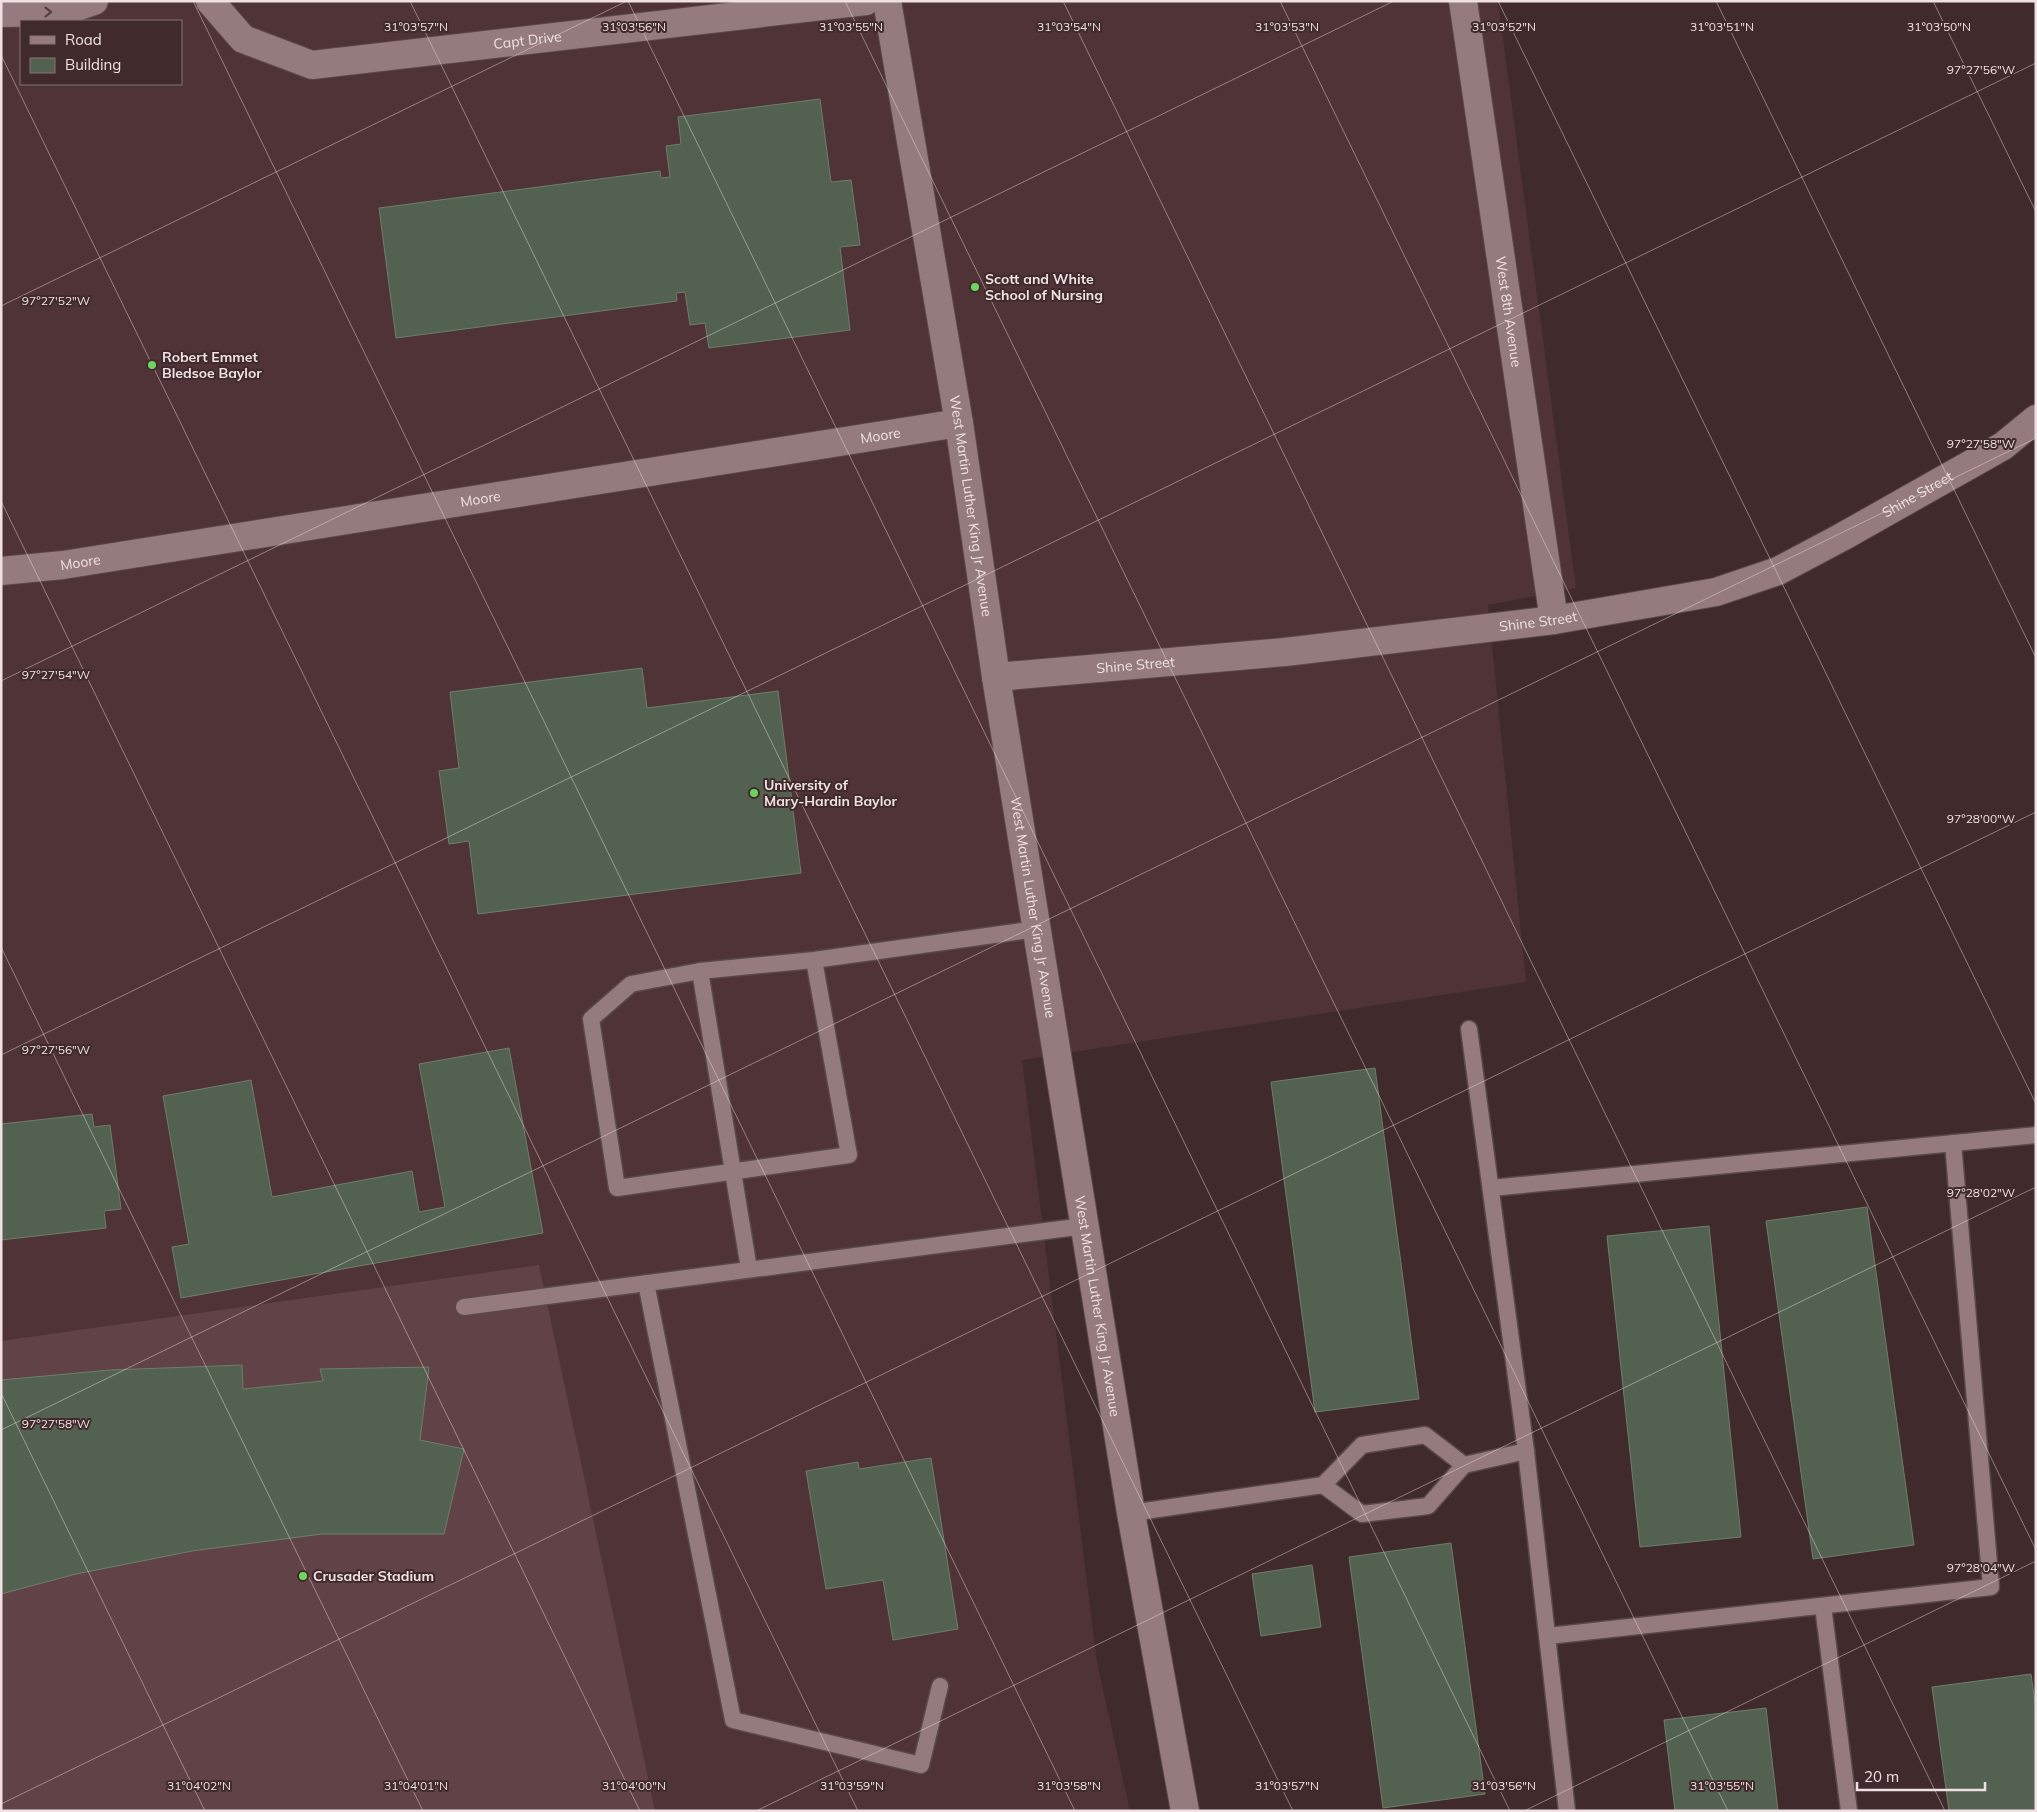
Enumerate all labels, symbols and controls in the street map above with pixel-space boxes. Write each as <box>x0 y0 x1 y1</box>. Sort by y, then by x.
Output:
one-way arrow <box>45 7 53 17</box>
text: 31°03'57"N <box>384 19 448 34</box>
text: 31°03'56"N <box>602 19 666 34</box>
text: 31°03'55"N <box>819 19 883 34</box>
text: 31°03'54"N <box>1037 19 1101 34</box>
text: 31°03'53"N <box>1255 19 1319 34</box>
text: 31°03'52"N <box>1472 19 1536 34</box>
text: 31°03'51"N <box>1690 19 1754 34</box>
text: 31°03'50"N <box>1907 19 1971 34</box>
legend <box>20 20 182 85</box>
street label: Capt Drive <box>492 27 563 53</box>
text: Road <box>65 30 102 49</box>
text: Building <box>65 55 121 74</box>
text: 97°27'56"W <box>1947 62 2015 77</box>
street label: West 8th Avenue <box>1492 255 1526 368</box>
place label: Scott and White School of Nursing <box>985 270 1103 304</box>
marker: Scott and White School of Nursing <box>969 281 981 293</box>
text: 97°27'52"W <box>22 293 90 308</box>
place label: Robert Emmet Bledsoe Baylor <box>162 348 262 382</box>
marker: Robert Emmet Bledsoe Baylor <box>146 359 158 371</box>
street label: West Martin Luther King Jr Avenue <box>945 394 996 618</box>
street label: Moore <box>859 423 902 448</box>
text: 97°27'58"W <box>1947 436 2015 451</box>
street label: Shine Street <box>1879 467 1956 522</box>
street label: Moore <box>459 487 502 511</box>
street label: Moore <box>59 550 102 574</box>
street label: Shine Street <box>1498 607 1579 635</box>
street label: Shine Street <box>1096 653 1175 677</box>
text: 97°27'54"W <box>22 667 90 682</box>
place label: University of Mary-Hardin Baylor <box>764 776 898 810</box>
marker: University of Mary-Hardin Baylor <box>748 787 760 799</box>
street label: West Martin Luther King Jr Avenue <box>1006 795 1060 1019</box>
text: 97°28'00"W <box>1947 811 2015 826</box>
text: 97°27'56"W <box>22 1042 90 1057</box>
text: 97°28'02"W <box>1947 1185 2015 1200</box>
street label: West Martin Luther King Jr Avenue <box>1071 1194 1124 1418</box>
text: 97°27'58"W <box>22 1416 90 1431</box>
text: 97°28'04"W <box>1947 1560 2015 1575</box>
place label: Crusader Stadium <box>313 1567 434 1585</box>
marker: Crusader Stadium <box>297 1570 309 1582</box>
scale bar <box>1857 1760 1984 1792</box>
text: 20 m <box>1864 1767 1899 1786</box>
text: 31°04'02"N <box>167 1778 231 1793</box>
text: 31°04'01"N <box>384 1778 448 1793</box>
text: 31°04'00"N <box>602 1778 666 1793</box>
text: 31°03'59"N <box>820 1778 884 1793</box>
text: 31°03'58"N <box>1037 1778 1101 1793</box>
text: 31°03'57"N <box>1255 1778 1319 1793</box>
text: 31°03'56"N <box>1472 1778 1536 1793</box>
text: 31°03'55"N <box>1690 1778 1754 1793</box>

